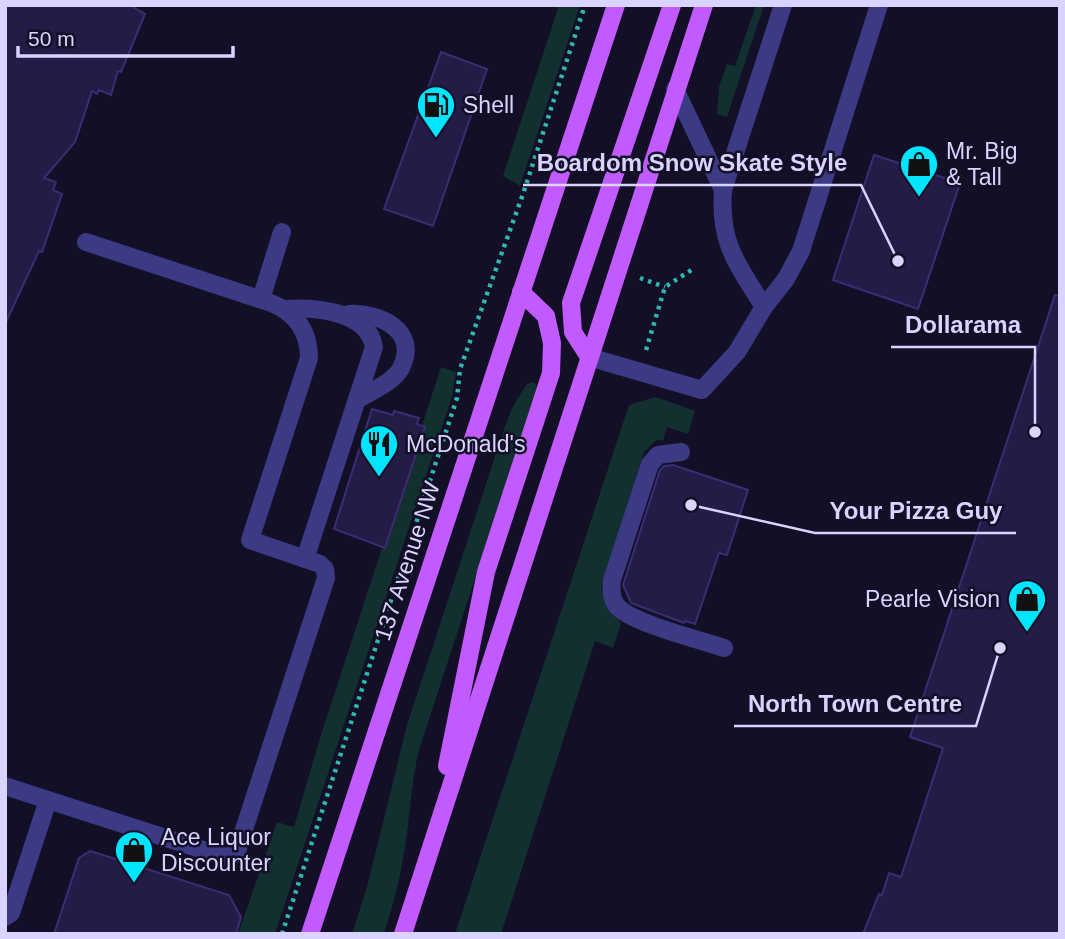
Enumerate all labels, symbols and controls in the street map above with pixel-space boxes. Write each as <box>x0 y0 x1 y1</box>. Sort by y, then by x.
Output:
scale bar <box>18 14 233 58</box>
text: 50 m <box>28 27 75 50</box>
fuel station icon: Shell <box>415 84 457 139</box>
place label: Shell <box>463 92 514 118</box>
place label: Mr. Big & Tall <box>946 138 1018 190</box>
callout: Boardom Snow Skate Style <box>523 140 861 185</box>
shop icon: Mr. Big & Tall <box>898 143 940 198</box>
text: Boardom Snow Skate Style <box>537 149 847 176</box>
callout: Dollarama <box>891 302 1035 347</box>
text: Dollarama <box>905 311 1022 338</box>
restaurant icon: McDonald's <box>358 423 400 478</box>
place label: McDonald's <box>406 431 525 457</box>
street label: 137 Avenue NW <box>369 478 445 644</box>
callout: Your Pizza Guy <box>815 488 1016 533</box>
text: Your Pizza Guy <box>830 497 1003 524</box>
shop icon: Pearle Vision <box>1006 578 1048 633</box>
place label: Pearle Vision <box>865 586 1000 612</box>
callout: North Town Centre <box>734 681 976 726</box>
text: North Town Centre <box>748 690 962 717</box>
place label: Ace Liquor Discounter <box>161 824 271 876</box>
shop icon: Ace Liquor Discounter <box>113 829 155 884</box>

